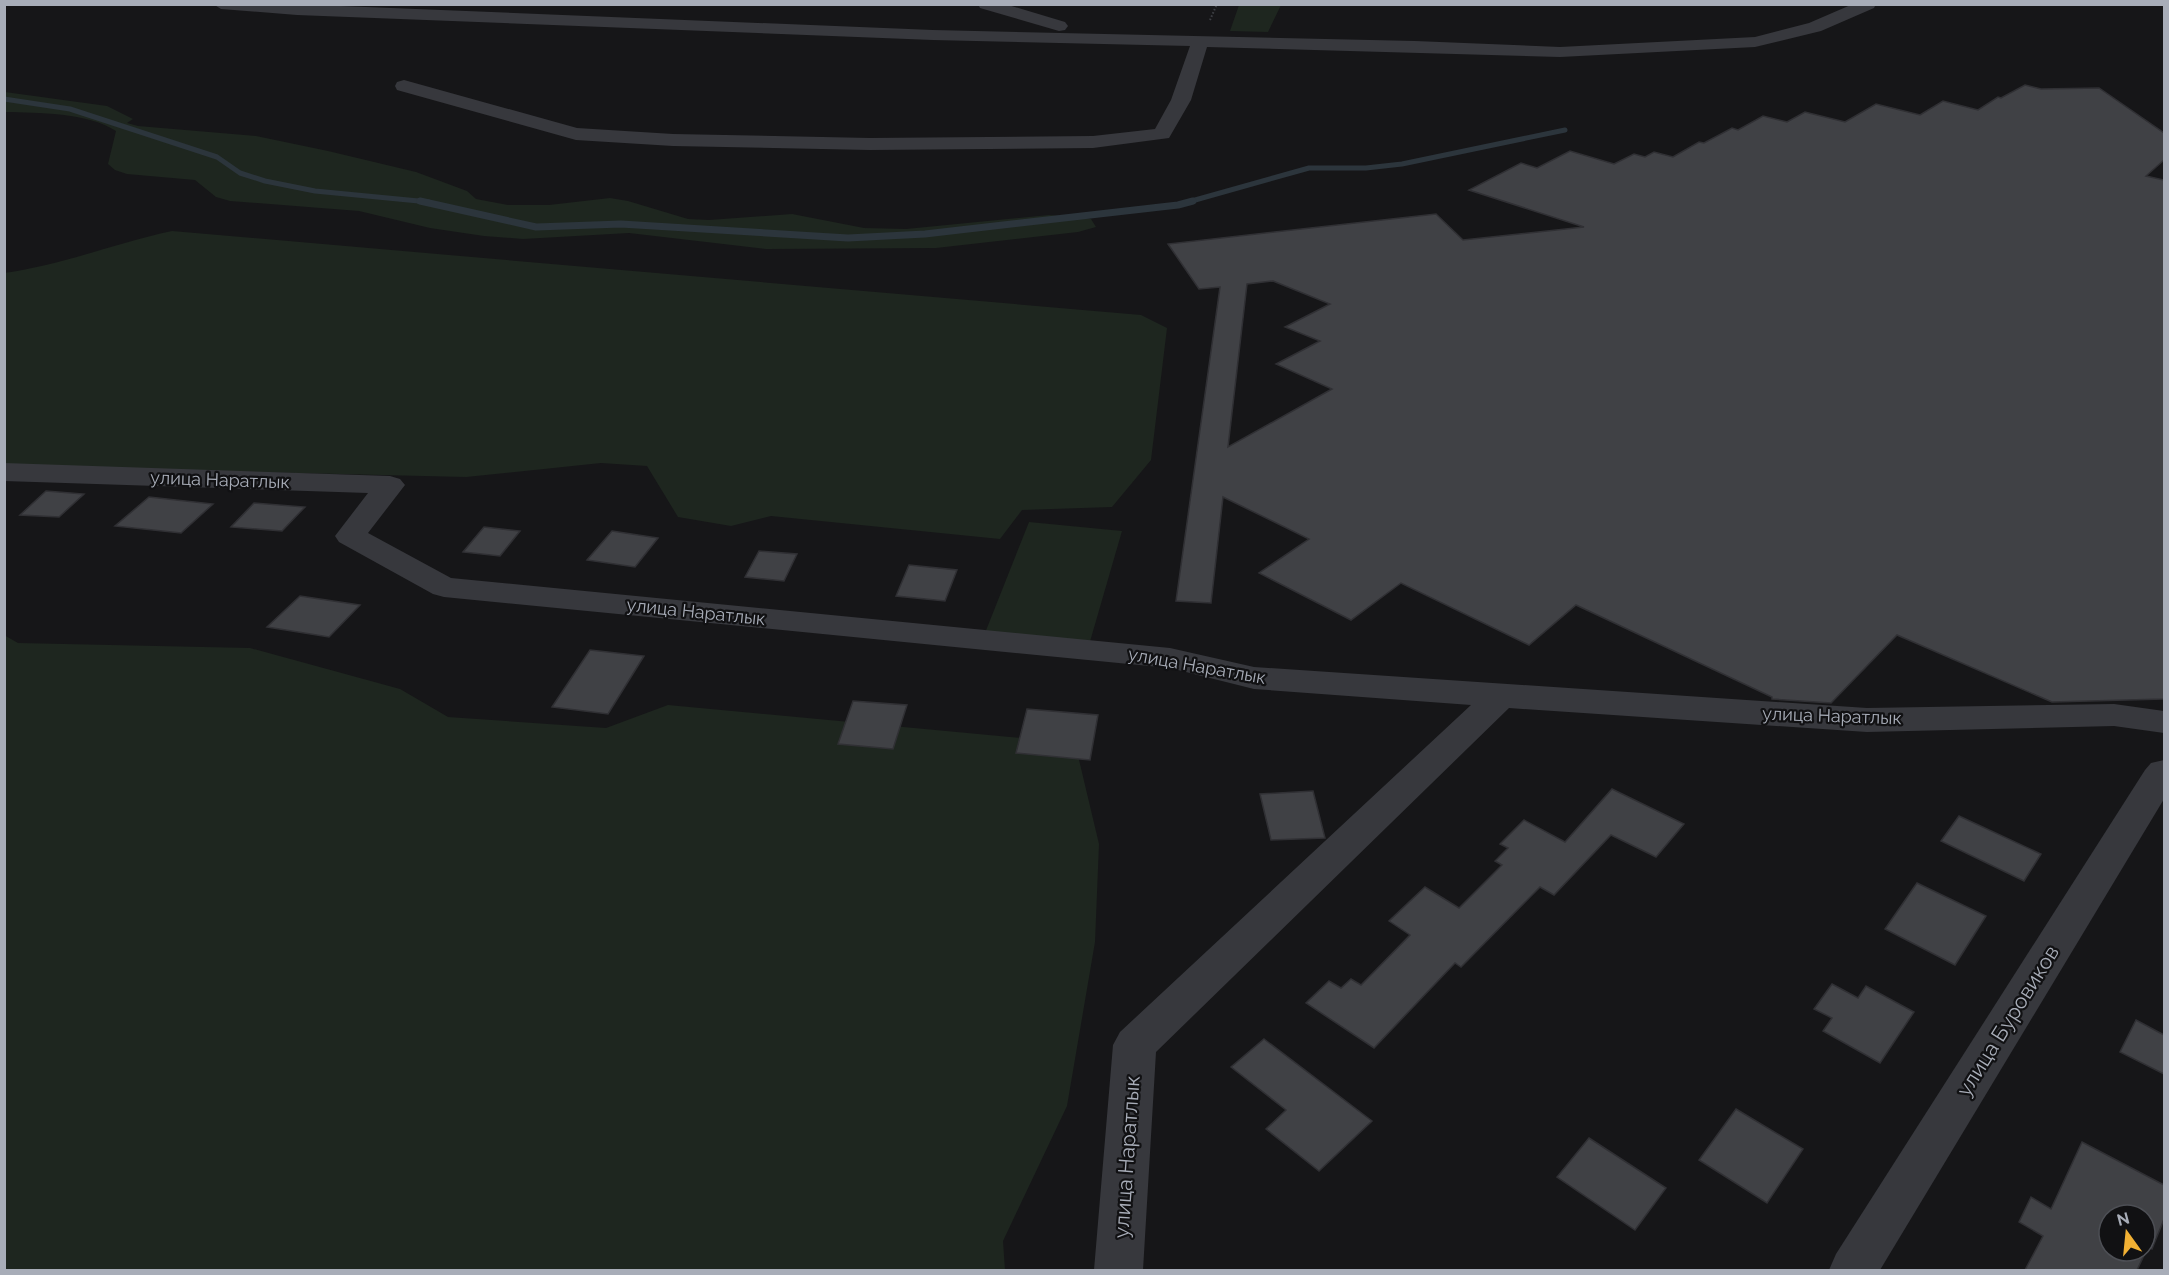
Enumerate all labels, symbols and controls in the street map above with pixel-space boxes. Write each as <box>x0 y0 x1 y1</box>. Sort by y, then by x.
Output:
street label: улица Наратлык <box>150 467 290 492</box>
street label: улица Наратлык <box>626 594 767 629</box>
street label: улица Наратлык <box>1126 643 1268 688</box>
street label: улица Наратлык <box>1762 703 1902 728</box>
street label: улица Буровиков <box>1951 941 2064 1101</box>
street label: улица Наратлык <box>1108 1075 1145 1239</box>
north arrow <box>2097 1203 2157 1263</box>
text: N <box>2115 1208 2132 1230</box>

